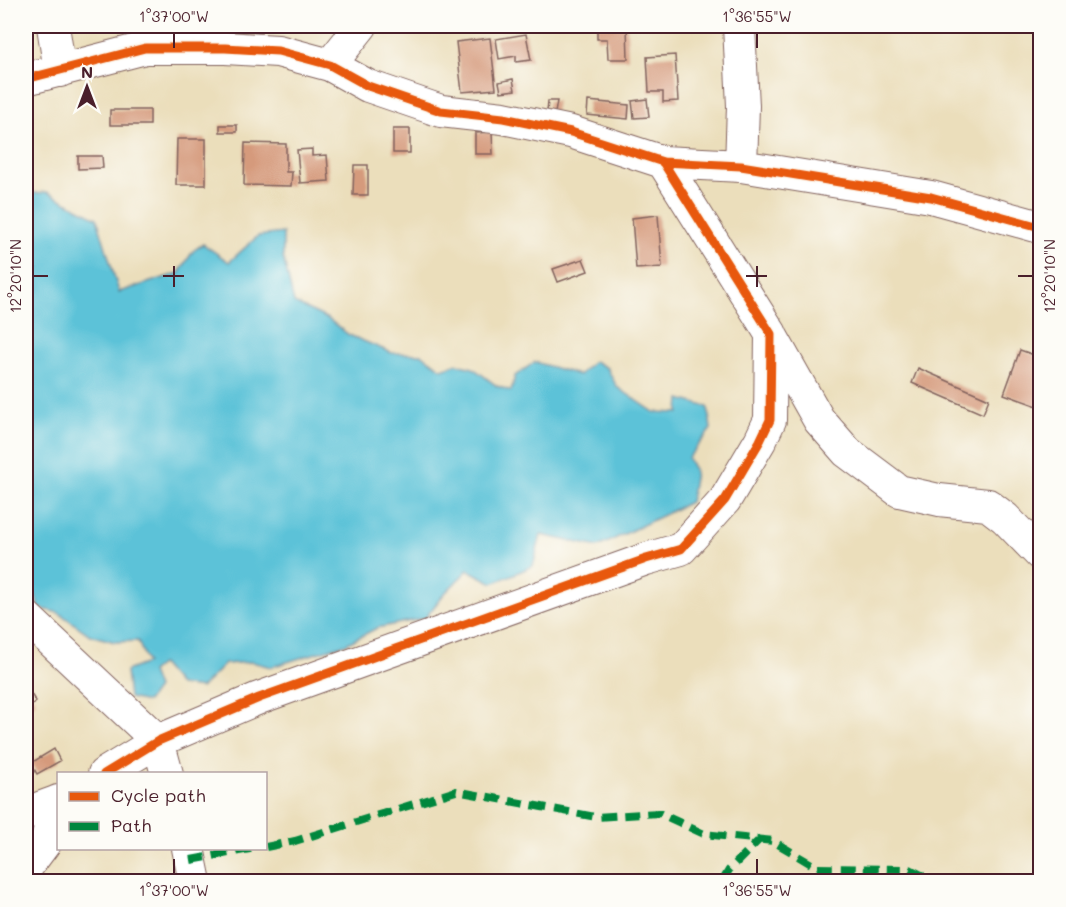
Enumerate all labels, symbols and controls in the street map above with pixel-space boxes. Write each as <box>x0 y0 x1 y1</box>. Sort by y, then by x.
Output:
text: 1°37'00"W <box>139 6 209 26</box>
text: 1°36'55"W <box>722 6 792 26</box>
north arrow <box>57 57 117 117</box>
text: N <box>81 61 93 82</box>
text: 12°20'10"N <box>5 239 25 313</box>
text: 12°20'10"N <box>1039 239 1059 313</box>
legend <box>57 772 267 850</box>
text: Cycle path <box>111 783 206 807</box>
text: Path <box>111 813 151 837</box>
text: 1°37'00"W <box>139 880 209 900</box>
text: 1°36'55"W <box>722 880 792 900</box>

